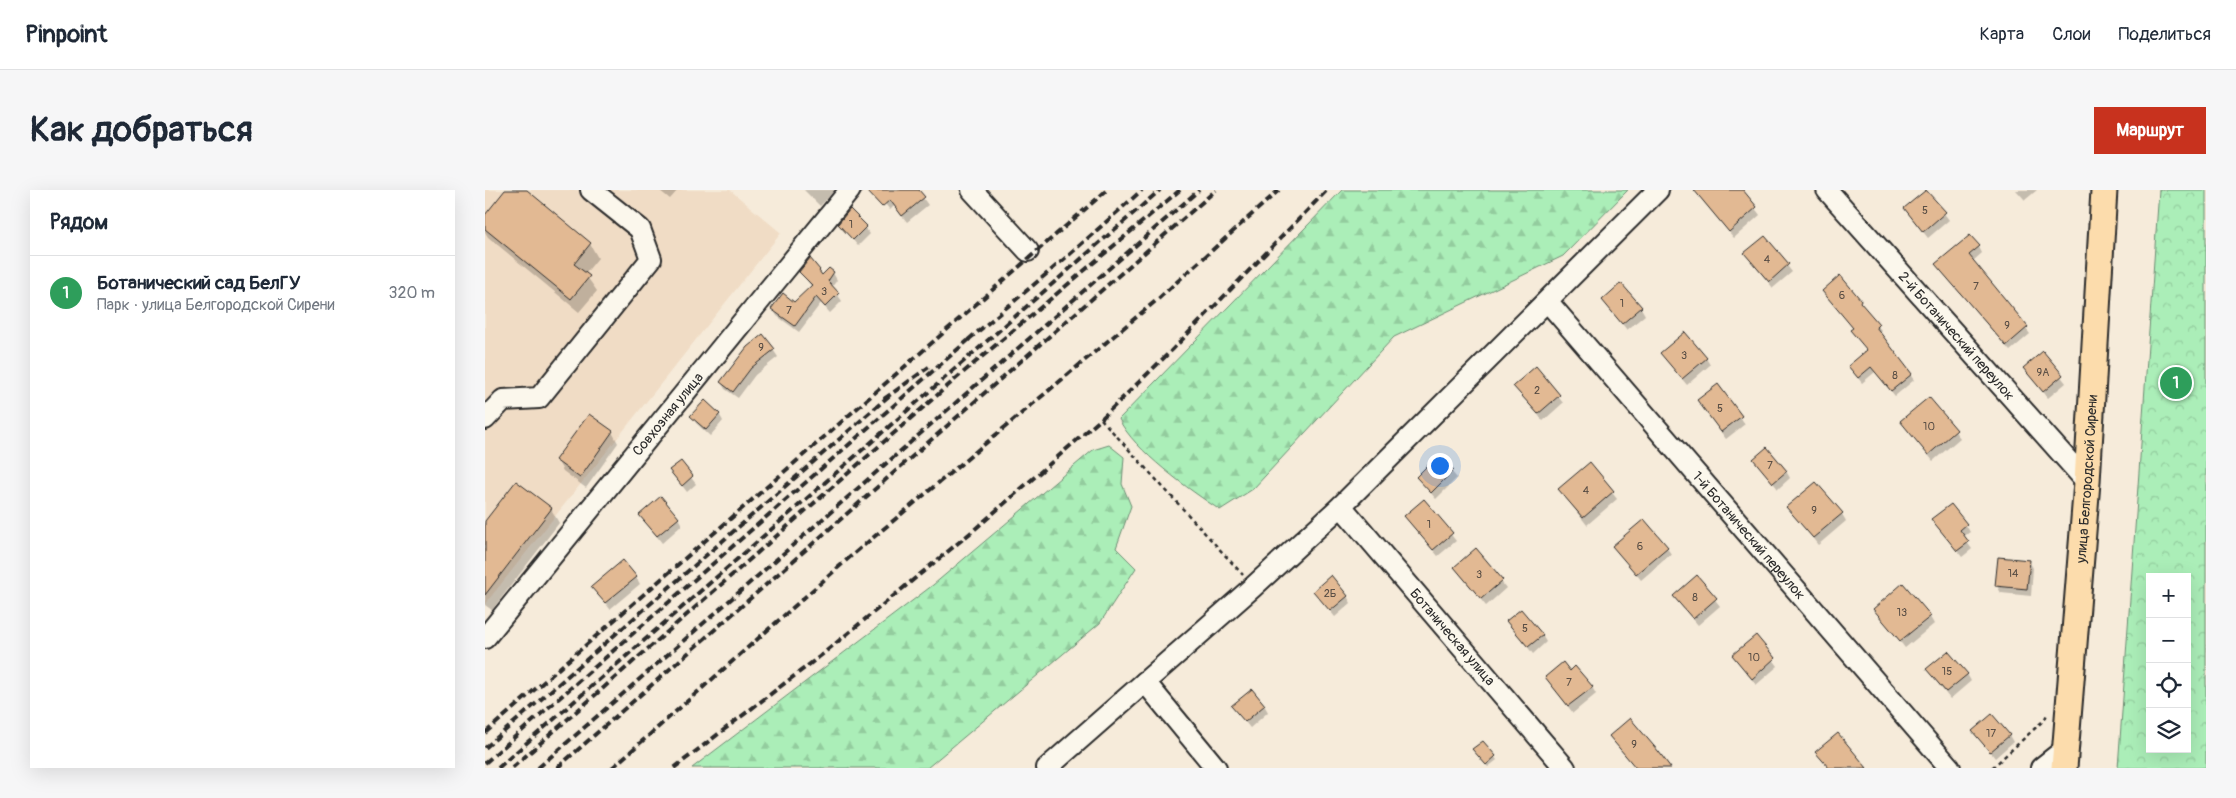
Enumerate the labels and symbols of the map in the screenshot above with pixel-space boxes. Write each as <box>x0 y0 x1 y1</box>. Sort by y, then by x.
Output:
house number: 5 <box>1922 204 1928 217</box>
house number: 1 <box>849 218 853 231</box>
house number: 4 <box>1764 253 1771 266</box>
street label: 2-й Ботанический переулок <box>1895 268 2018 404</box>
house number: 7 <box>1973 280 1979 293</box>
house number: 3 <box>821 285 827 298</box>
house number: 6 <box>1839 289 1845 302</box>
house number: 1 <box>1620 297 1624 310</box>
house number: 7 <box>786 304 792 317</box>
house number: 9 <box>2004 319 2010 332</box>
house number: 9 <box>758 341 764 354</box>
house number: 3 <box>1681 349 1687 362</box>
pin: 1 <box>2160 364 2192 402</box>
house number: 9А <box>2037 366 2049 379</box>
street label: Совхозная улица <box>629 369 707 459</box>
house number: 8 <box>1892 369 1898 382</box>
house number: 2 <box>1534 384 1540 397</box>
street label: улица Белгородской Сирени <box>2072 394 2101 565</box>
house number: 5 <box>1717 402 1723 415</box>
house number: 10 <box>1923 420 1935 433</box>
your location <box>1427 453 1453 479</box>
house number: 7 <box>1767 459 1773 472</box>
street label: 1-й Ботанический переулок <box>1689 468 1809 603</box>
house number: 4 <box>1583 484 1590 497</box>
house number: 9 <box>1811 504 1817 517</box>
house number: 1 <box>1427 518 1431 531</box>
house number: 6 <box>1637 540 1643 553</box>
house number: 14 <box>2008 567 2019 580</box>
house number: 3 <box>1476 568 1482 581</box>
street label: Ботаническая улица <box>1406 585 1499 689</box>
house number: 2Б <box>1324 587 1336 600</box>
house number: 8 <box>1692 591 1698 604</box>
house number: 13 <box>1897 606 1907 619</box>
house number: 5 <box>1522 622 1528 635</box>
house number: 10 <box>1748 651 1760 664</box>
house number: 15 <box>1942 665 1952 678</box>
house number: 7 <box>1566 676 1572 689</box>
house number: 17 <box>1986 727 1996 740</box>
house number: 9 <box>1631 738 1637 751</box>

